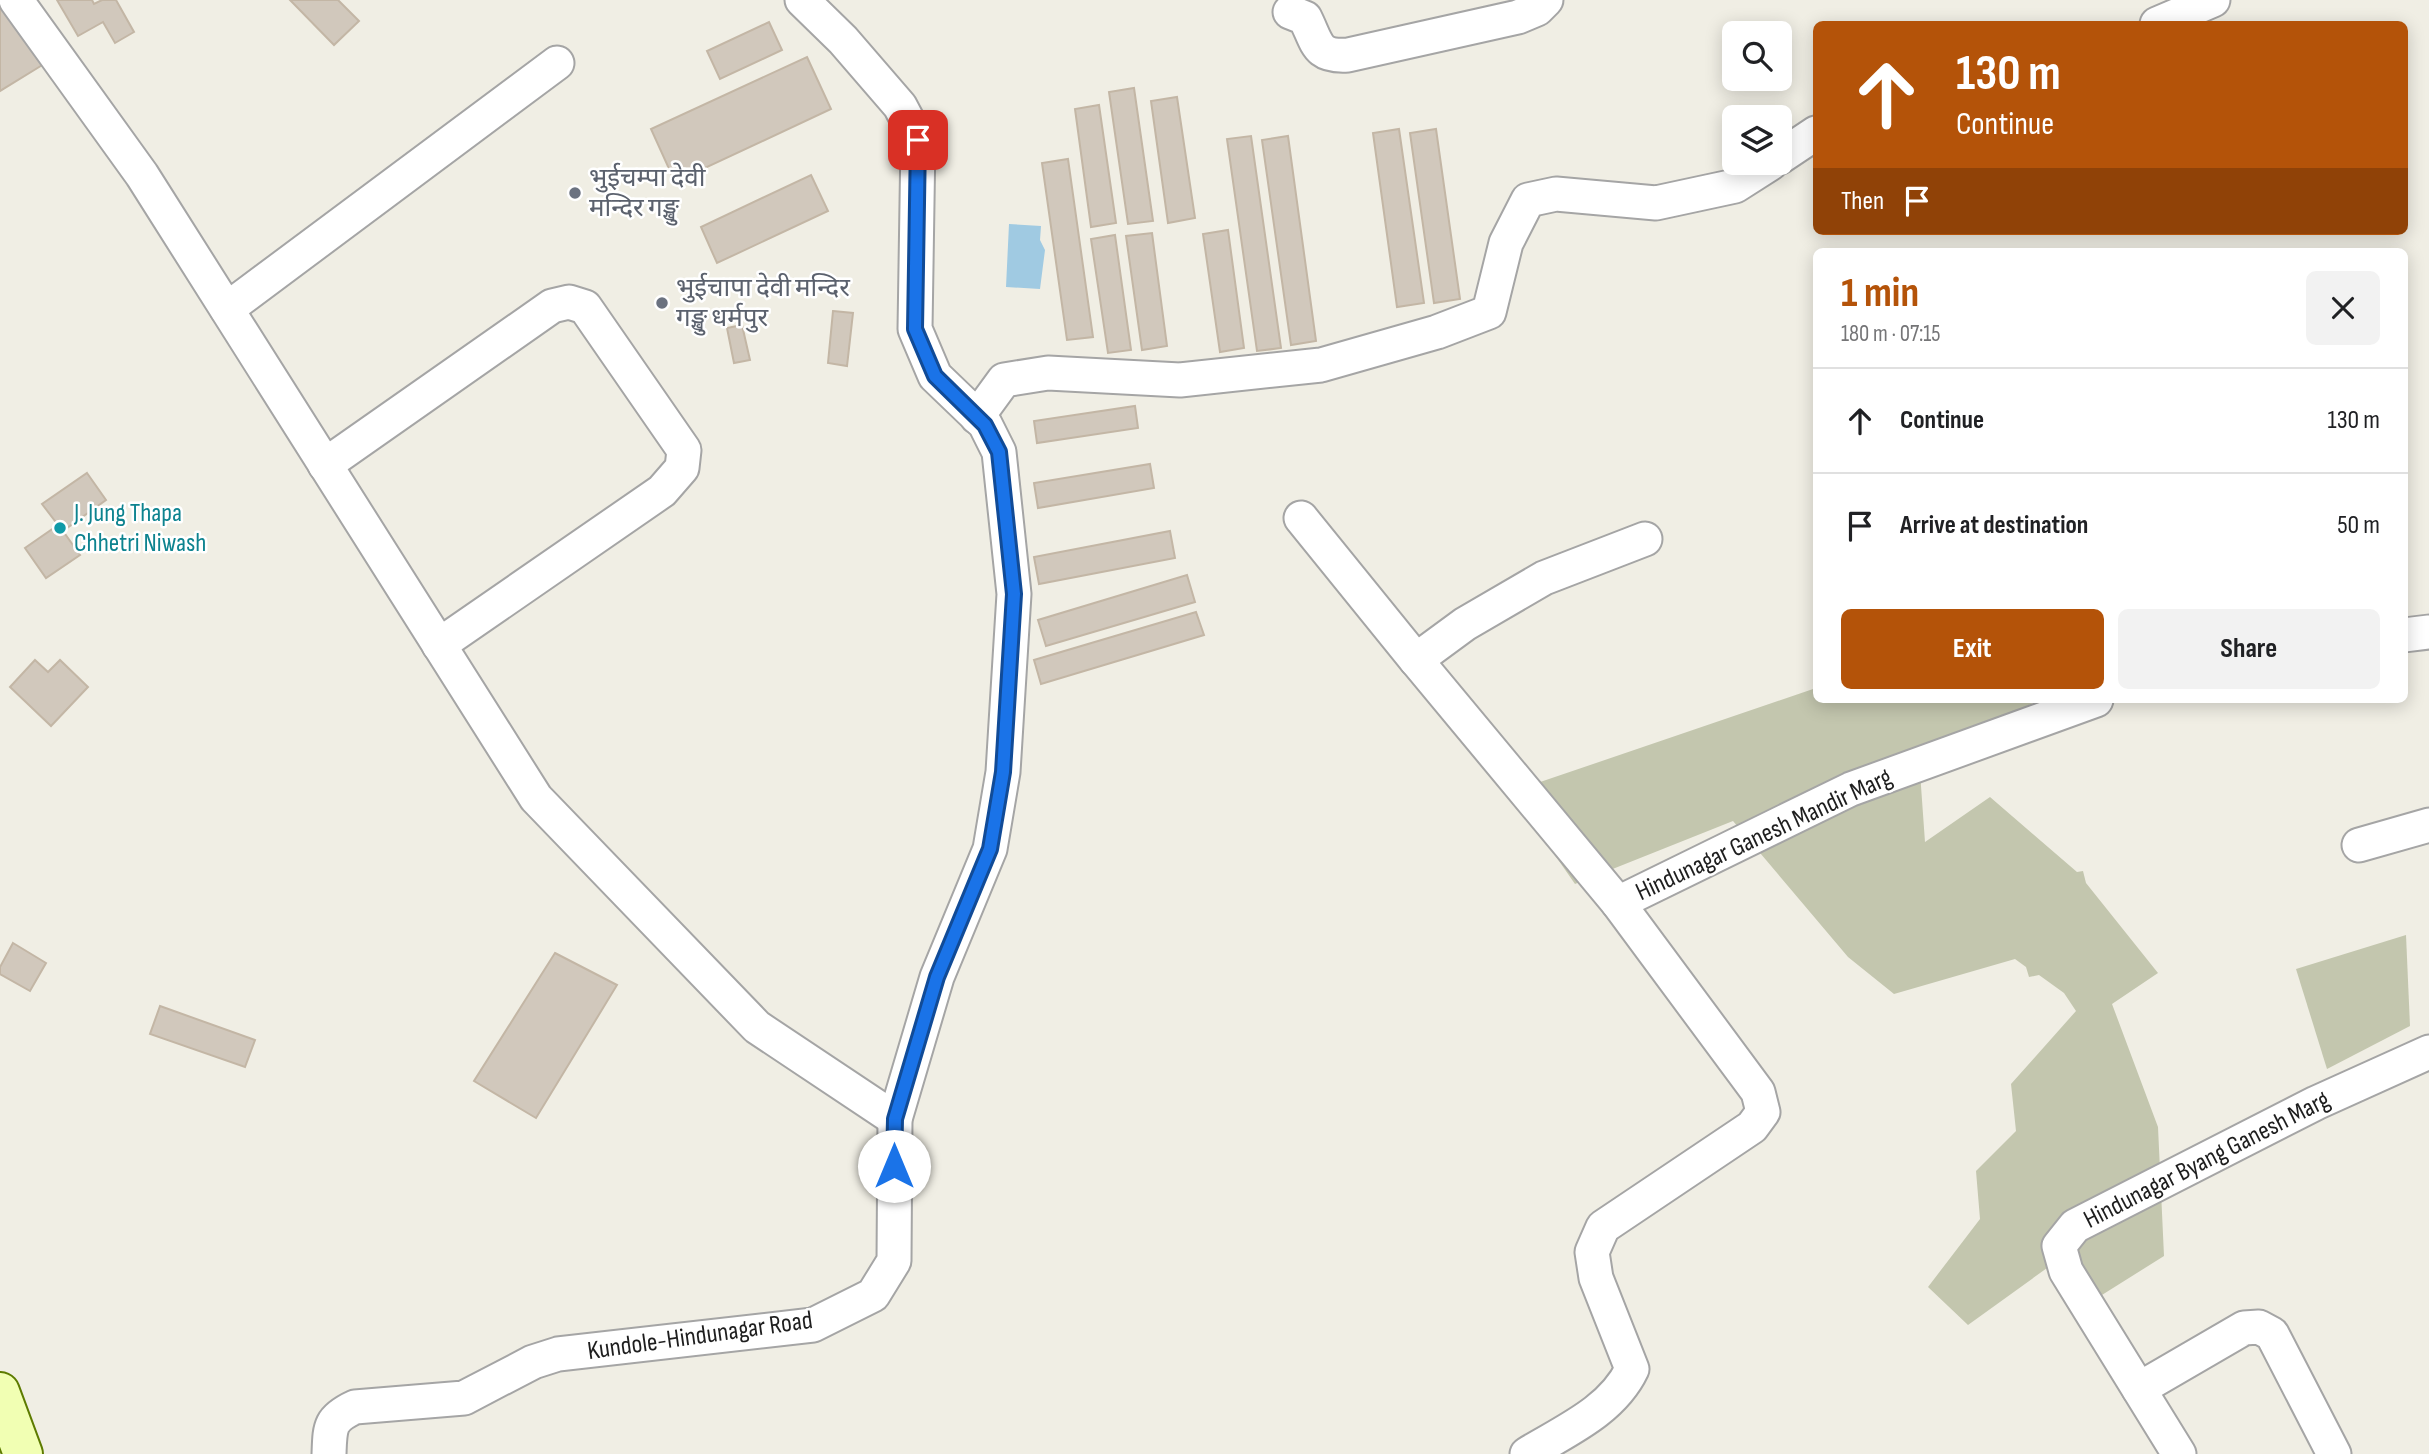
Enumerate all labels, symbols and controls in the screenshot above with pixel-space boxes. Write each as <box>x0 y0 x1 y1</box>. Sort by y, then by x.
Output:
map controls <box>1722 21 1792 175</box>
button: search <box>1722 21 1792 91</box>
text: 130 m <box>1956 45 2061 104</box>
icon: ahead <box>1841 49 1932 140</box>
button: layers <box>1722 105 1792 175</box>
text: Continue <box>1956 105 2054 144</box>
pin <box>888 110 948 170</box>
icon: arrive <box>899 121 937 159</box>
place label: भुईचम्पा देवी मन्दिर गङ्खु <box>589 162 707 226</box>
icon: arrive <box>1898 182 1936 220</box>
marker: भुईचम्पा देवी मन्दिर गङ्खु <box>567 185 583 201</box>
text: Then <box>1841 186 1884 217</box>
text: 1 min <box>1841 268 1919 319</box>
button: close <box>2306 271 2380 345</box>
place label: भुईचापा देवी मन्दिर गङ्खु धर्मपुर <box>676 272 851 336</box>
marker: भुईचापा देवी मन्दिर गङ्खु धर्मपुर <box>654 295 670 311</box>
text: 180 m · 07:15 <box>1841 320 1941 348</box>
icon: ahead <box>1841 402 1879 440</box>
text: Continue <box>1900 405 1984 436</box>
text: 130 m <box>2328 405 2380 436</box>
place label: J. Jung Thapa Chhetri Niwash <box>73 498 206 559</box>
icon: arrive <box>1841 507 1879 545</box>
text: Arrive at destination <box>1900 510 2088 541</box>
text: 50 m <box>2337 510 2380 541</box>
marker: J. Jung Thapa Chhetri Niwash <box>52 520 68 536</box>
button: Exit <box>1841 609 2104 689</box>
button: Share <box>2118 609 2380 689</box>
street label: Hindunagar Ganesh Mandir Marg <box>1631 762 1897 908</box>
street label: Hindunagar Byang Ganesh Marg <box>2079 1084 2335 1236</box>
position arrow <box>857 1129 931 1203</box>
street label: Kundole-Hindunagar Road <box>585 1305 815 1367</box>

